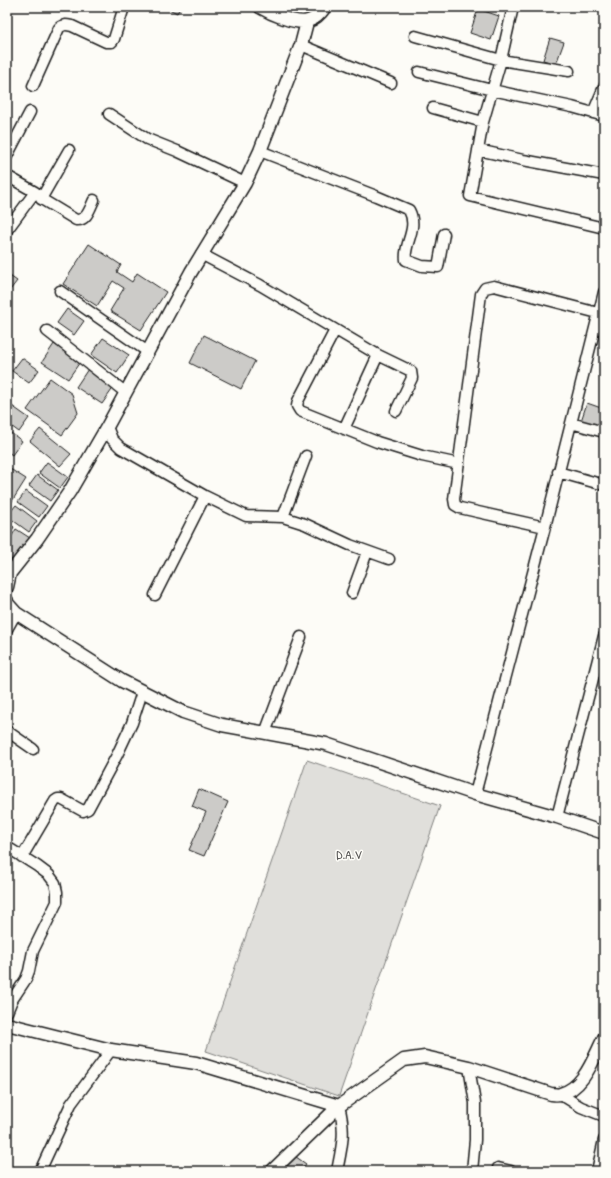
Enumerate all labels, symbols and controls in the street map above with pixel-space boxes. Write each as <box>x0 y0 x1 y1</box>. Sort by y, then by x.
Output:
park label: D.A.V <box>336 845 362 863</box>

